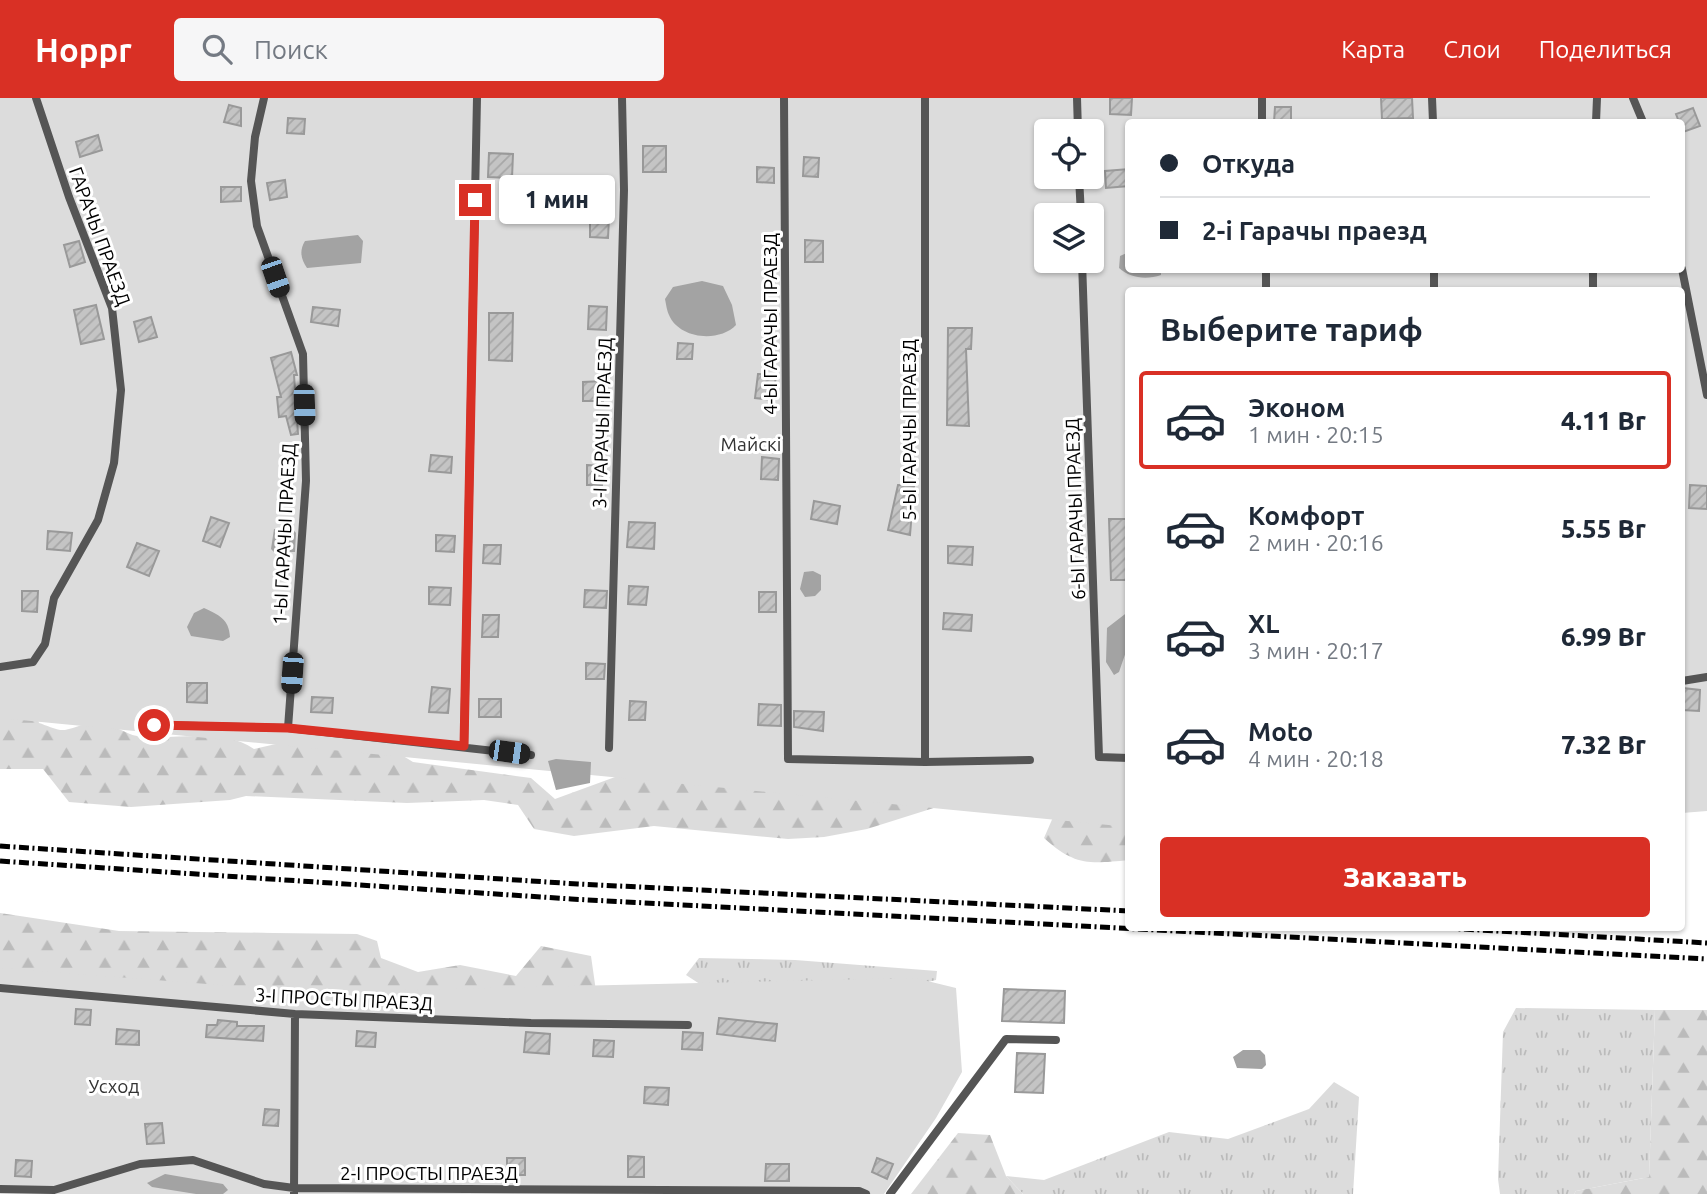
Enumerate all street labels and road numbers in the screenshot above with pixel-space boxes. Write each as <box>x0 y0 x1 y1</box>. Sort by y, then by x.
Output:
street label: ГАРАЧЫ ПРАЕЗД <box>65 164 135 308</box>
street label: 4-Ы ГАРАЧЫ ПРАЕЗД <box>759 233 781 415</box>
street label: 3-І ГАРАЧЫ ПРАЕЗД <box>588 337 616 509</box>
street label: 5-Ы ГАРАЧЫ ПРАЕЗД <box>898 339 920 521</box>
street label: 6-Ы ГАРАЧЫ ПРАЕЗД <box>1061 418 1089 600</box>
street label: 1-Ы ГАРАЧЫ ПРАЕЗД <box>268 442 300 626</box>
street label: 3-І ПРОСТЫ ПРАЕЗД <box>255 983 433 1015</box>
street label: 2-І ПРОСТЫ ПРАЕЗД <box>340 1162 518 1184</box>

